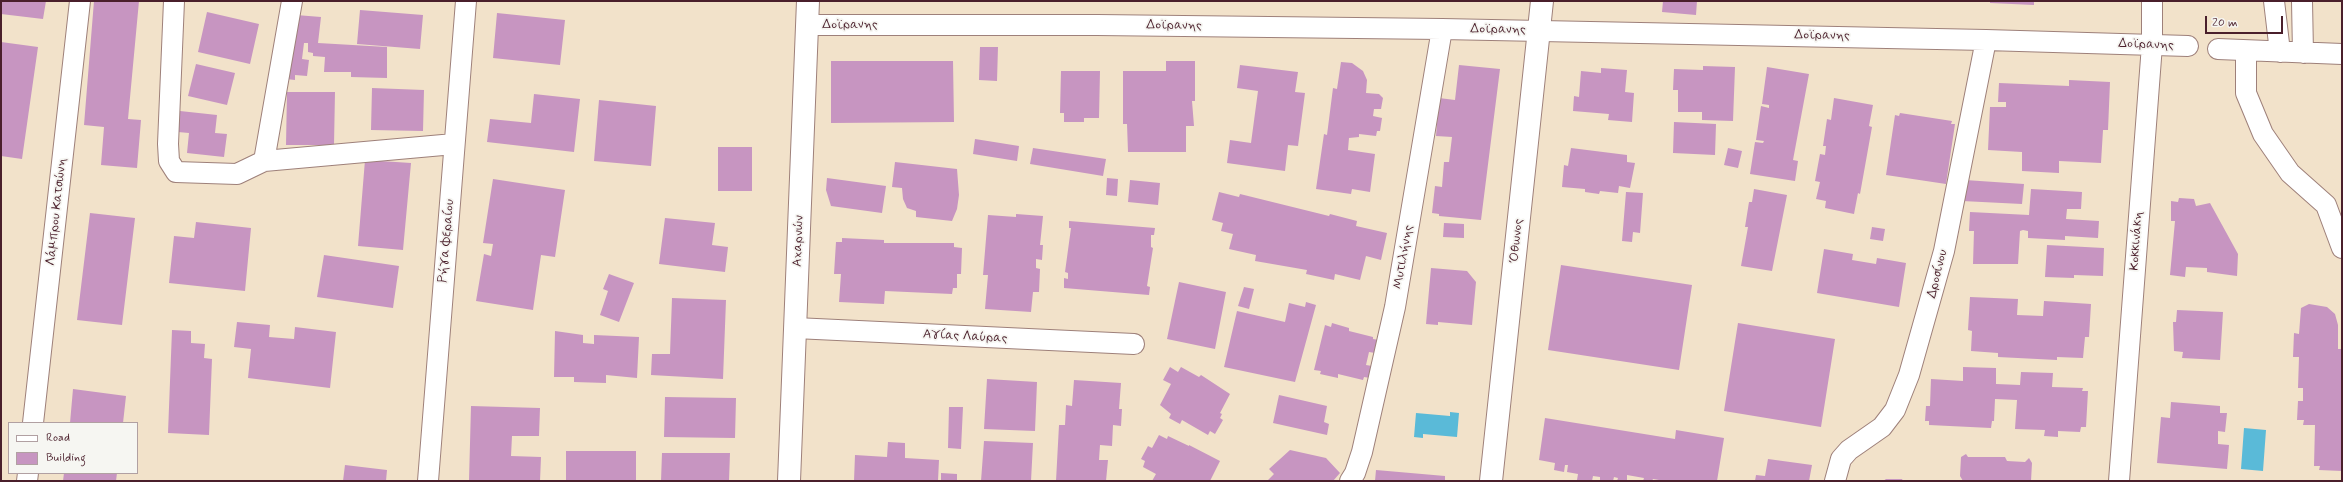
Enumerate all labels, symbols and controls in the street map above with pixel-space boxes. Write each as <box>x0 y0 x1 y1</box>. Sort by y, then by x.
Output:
scale bar <box>2207 8 2285 34</box>
text: 20 m <box>2212 15 2238 31</box>
street label: Δοϊρανης <box>822 17 878 33</box>
street label: Δοϊρανης <box>1146 18 1202 34</box>
street label: Δοϊρανης <box>1470 22 1526 38</box>
street label: Δοϊρανης <box>1794 28 1850 44</box>
street label: Δοϊρανης <box>2118 36 2174 54</box>
street label: Λάμπρου Κατσώνη <box>44 157 70 267</box>
street label: Ρήγα Φεραίου <box>436 199 458 283</box>
street label: Κοκκινάκη <box>2127 211 2147 271</box>
street label: Αχαρνών <box>790 215 808 267</box>
street label: Όθωνος <box>1507 218 1527 264</box>
street label: Μυτιλήνης <box>1391 224 1417 290</box>
street label: Δροσίνου <box>1924 248 1952 300</box>
street label: Αγίας Λαύρας <box>922 327 1008 347</box>
legend <box>8 422 138 474</box>
text: Road <box>46 430 70 446</box>
text: Building <box>46 450 86 466</box>

